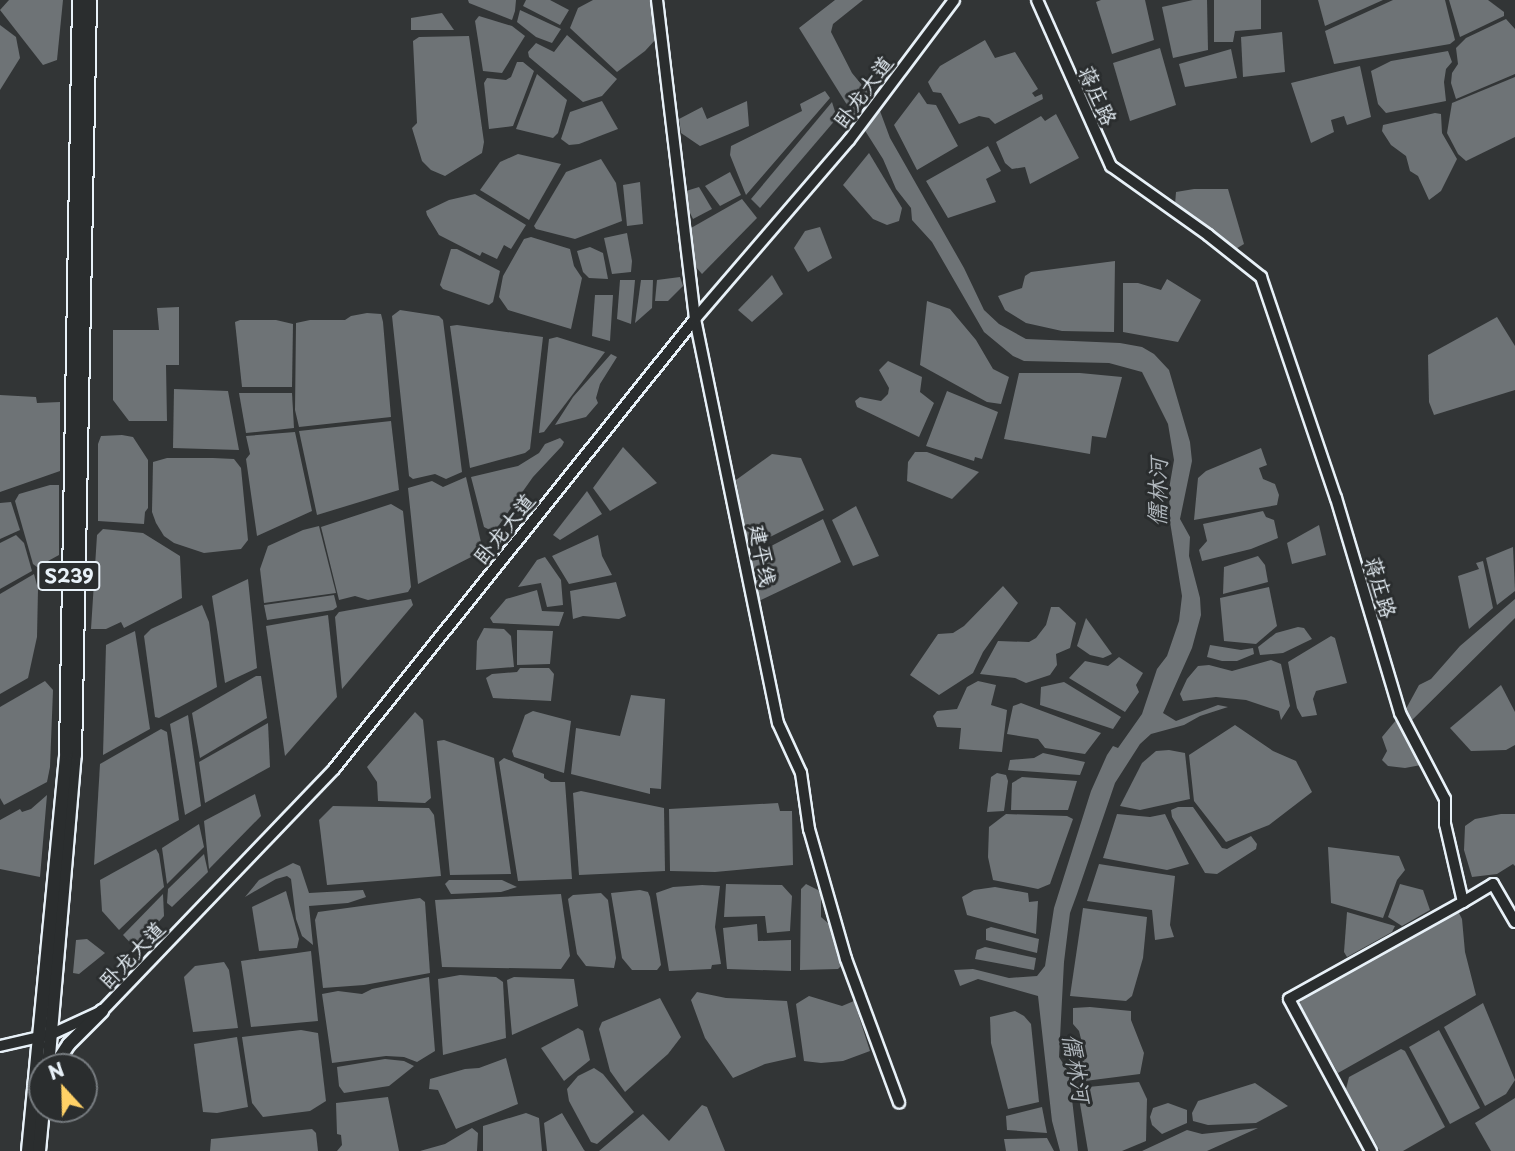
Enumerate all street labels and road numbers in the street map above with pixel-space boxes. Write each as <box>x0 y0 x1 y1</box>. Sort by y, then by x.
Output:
street label: 卧龙大道 <box>827 50 897 132</box>
street label: 蒋庄路 <box>1075 61 1123 129</box>
street label: 卧龙大道 <box>467 487 539 569</box>
street label: 建平线 <box>746 522 782 588</box>
street label: 蒋庄路 <box>1361 553 1403 621</box>
road number: S239 <box>36 561 102 592</box>
street label: 卧龙大道 <box>93 915 169 993</box>

